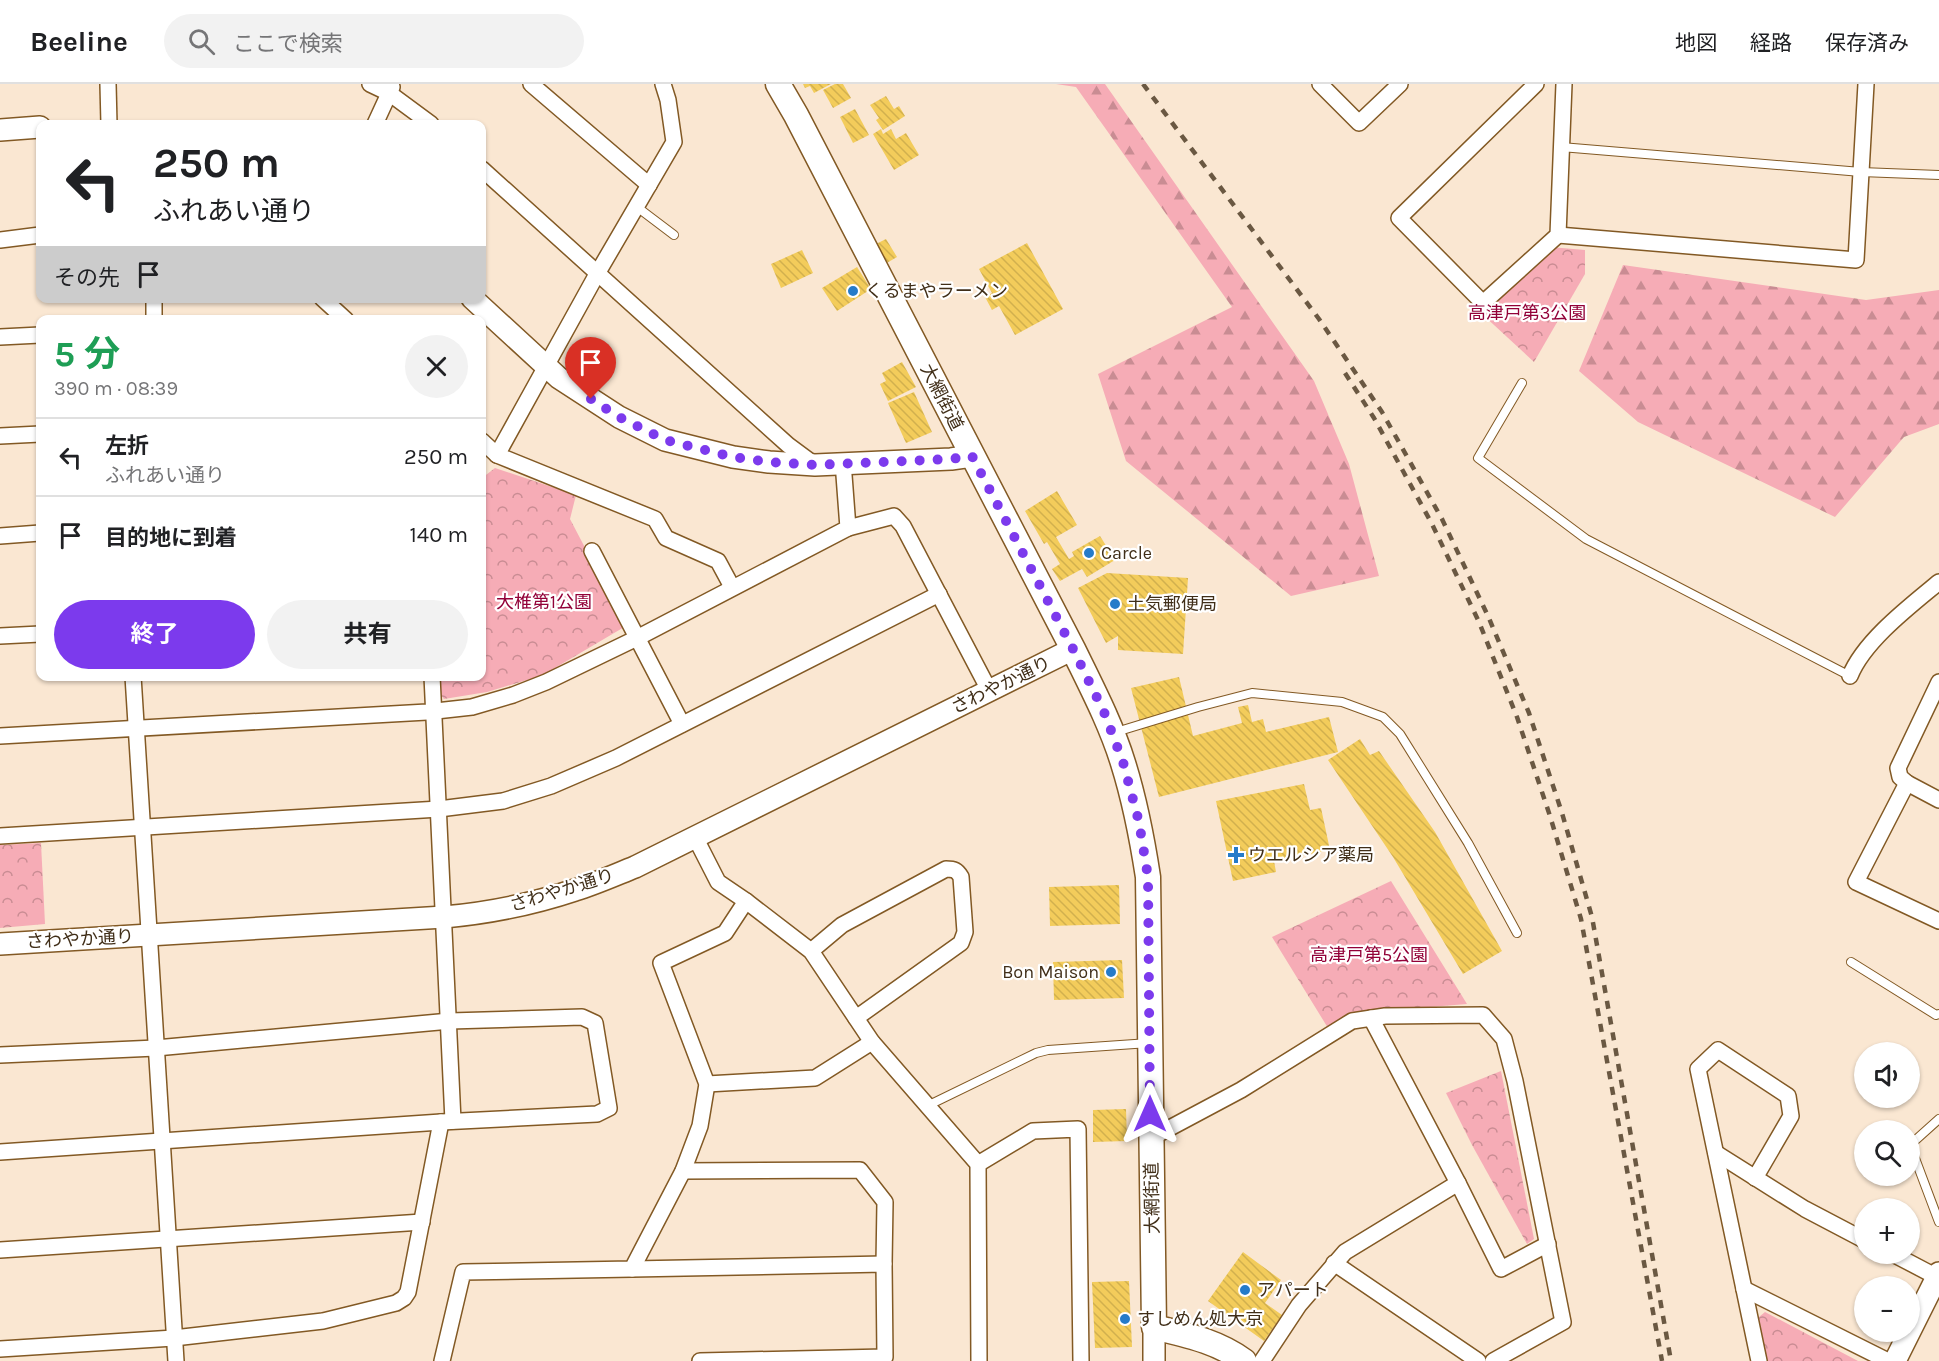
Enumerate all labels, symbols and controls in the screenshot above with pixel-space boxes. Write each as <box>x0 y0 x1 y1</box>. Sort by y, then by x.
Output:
search box <box>164 14 584 68</box>
text: Beeline <box>30 25 128 58</box>
icon: search <box>185 25 218 58</box>
text: ここで検索 <box>233 31 343 57</box>
text: 地図 <box>1675 31 1717 55</box>
text: 経路 <box>1750 31 1792 55</box>
text: 保存済み <box>1825 31 1909 55</box>
text: 250 m <box>153 138 280 188</box>
icon: left <box>54 144 132 222</box>
text: ふれあい通り <box>153 195 315 227</box>
icon: arrive <box>132 258 165 291</box>
text: その先 <box>54 265 120 291</box>
place label: くるまやラーメン <box>865 280 1008 302</box>
marker: くるまやラーメン <box>846 284 860 298</box>
park label: 高津戸第3公園 <box>1468 302 1586 324</box>
text: 5 分 <box>54 333 120 375</box>
button: close <box>405 335 468 398</box>
pin <box>565 337 616 399</box>
icon: arrive <box>574 346 607 379</box>
street label: 大網街道 <box>916 360 968 434</box>
text: 390 m · 08:39 <box>54 377 178 400</box>
text: 左折 <box>105 433 149 459</box>
icon: left <box>54 441 87 474</box>
text: 250 m <box>404 444 468 470</box>
text: ふれあい通り <box>105 464 225 487</box>
icon: arrive <box>54 519 87 552</box>
text: 140 m <box>410 522 468 548</box>
text: 目的地に到着 <box>105 525 237 551</box>
place label: Carcle <box>1101 542 1152 564</box>
marker: Carcle <box>1082 546 1096 560</box>
park label: 大椎第1公園 <box>496 591 592 613</box>
place label: 土気郵便局 <box>1127 593 1217 615</box>
marker: 土気郵便局 <box>1108 597 1122 611</box>
button: 終了 <box>54 600 255 669</box>
button: 共有 <box>267 600 468 669</box>
street label: さわやか通り <box>948 651 1054 719</box>
place label: ウエルシア薬局 <box>1248 844 1374 866</box>
marker: ウエルシア薬局 <box>1229 848 1243 862</box>
street label: さわやか通り <box>507 864 617 916</box>
street label: さわやか通り <box>25 925 135 953</box>
park label: 高津戸第5公園 <box>1310 944 1428 966</box>
place label: Bon Maison <box>1002 961 1099 983</box>
marker: Bon Maison <box>1104 965 1118 979</box>
map controls <box>1854 1042 1920 1342</box>
button: sound <box>1854 1042 1920 1108</box>
position arrow <box>1118 1082 1182 1146</box>
button: search <box>1854 1120 1920 1186</box>
street label: 大網街道 <box>1140 1162 1164 1234</box>
button: + <box>1854 1198 1920 1264</box>
button: − <box>1854 1276 1920 1342</box>
place label: アパート <box>1257 1279 1329 1301</box>
marker: アパート <box>1238 1283 1252 1297</box>
place label: すしめん処大京 <box>1137 1308 1263 1330</box>
marker: すしめん処大京 <box>1118 1312 1132 1326</box>

